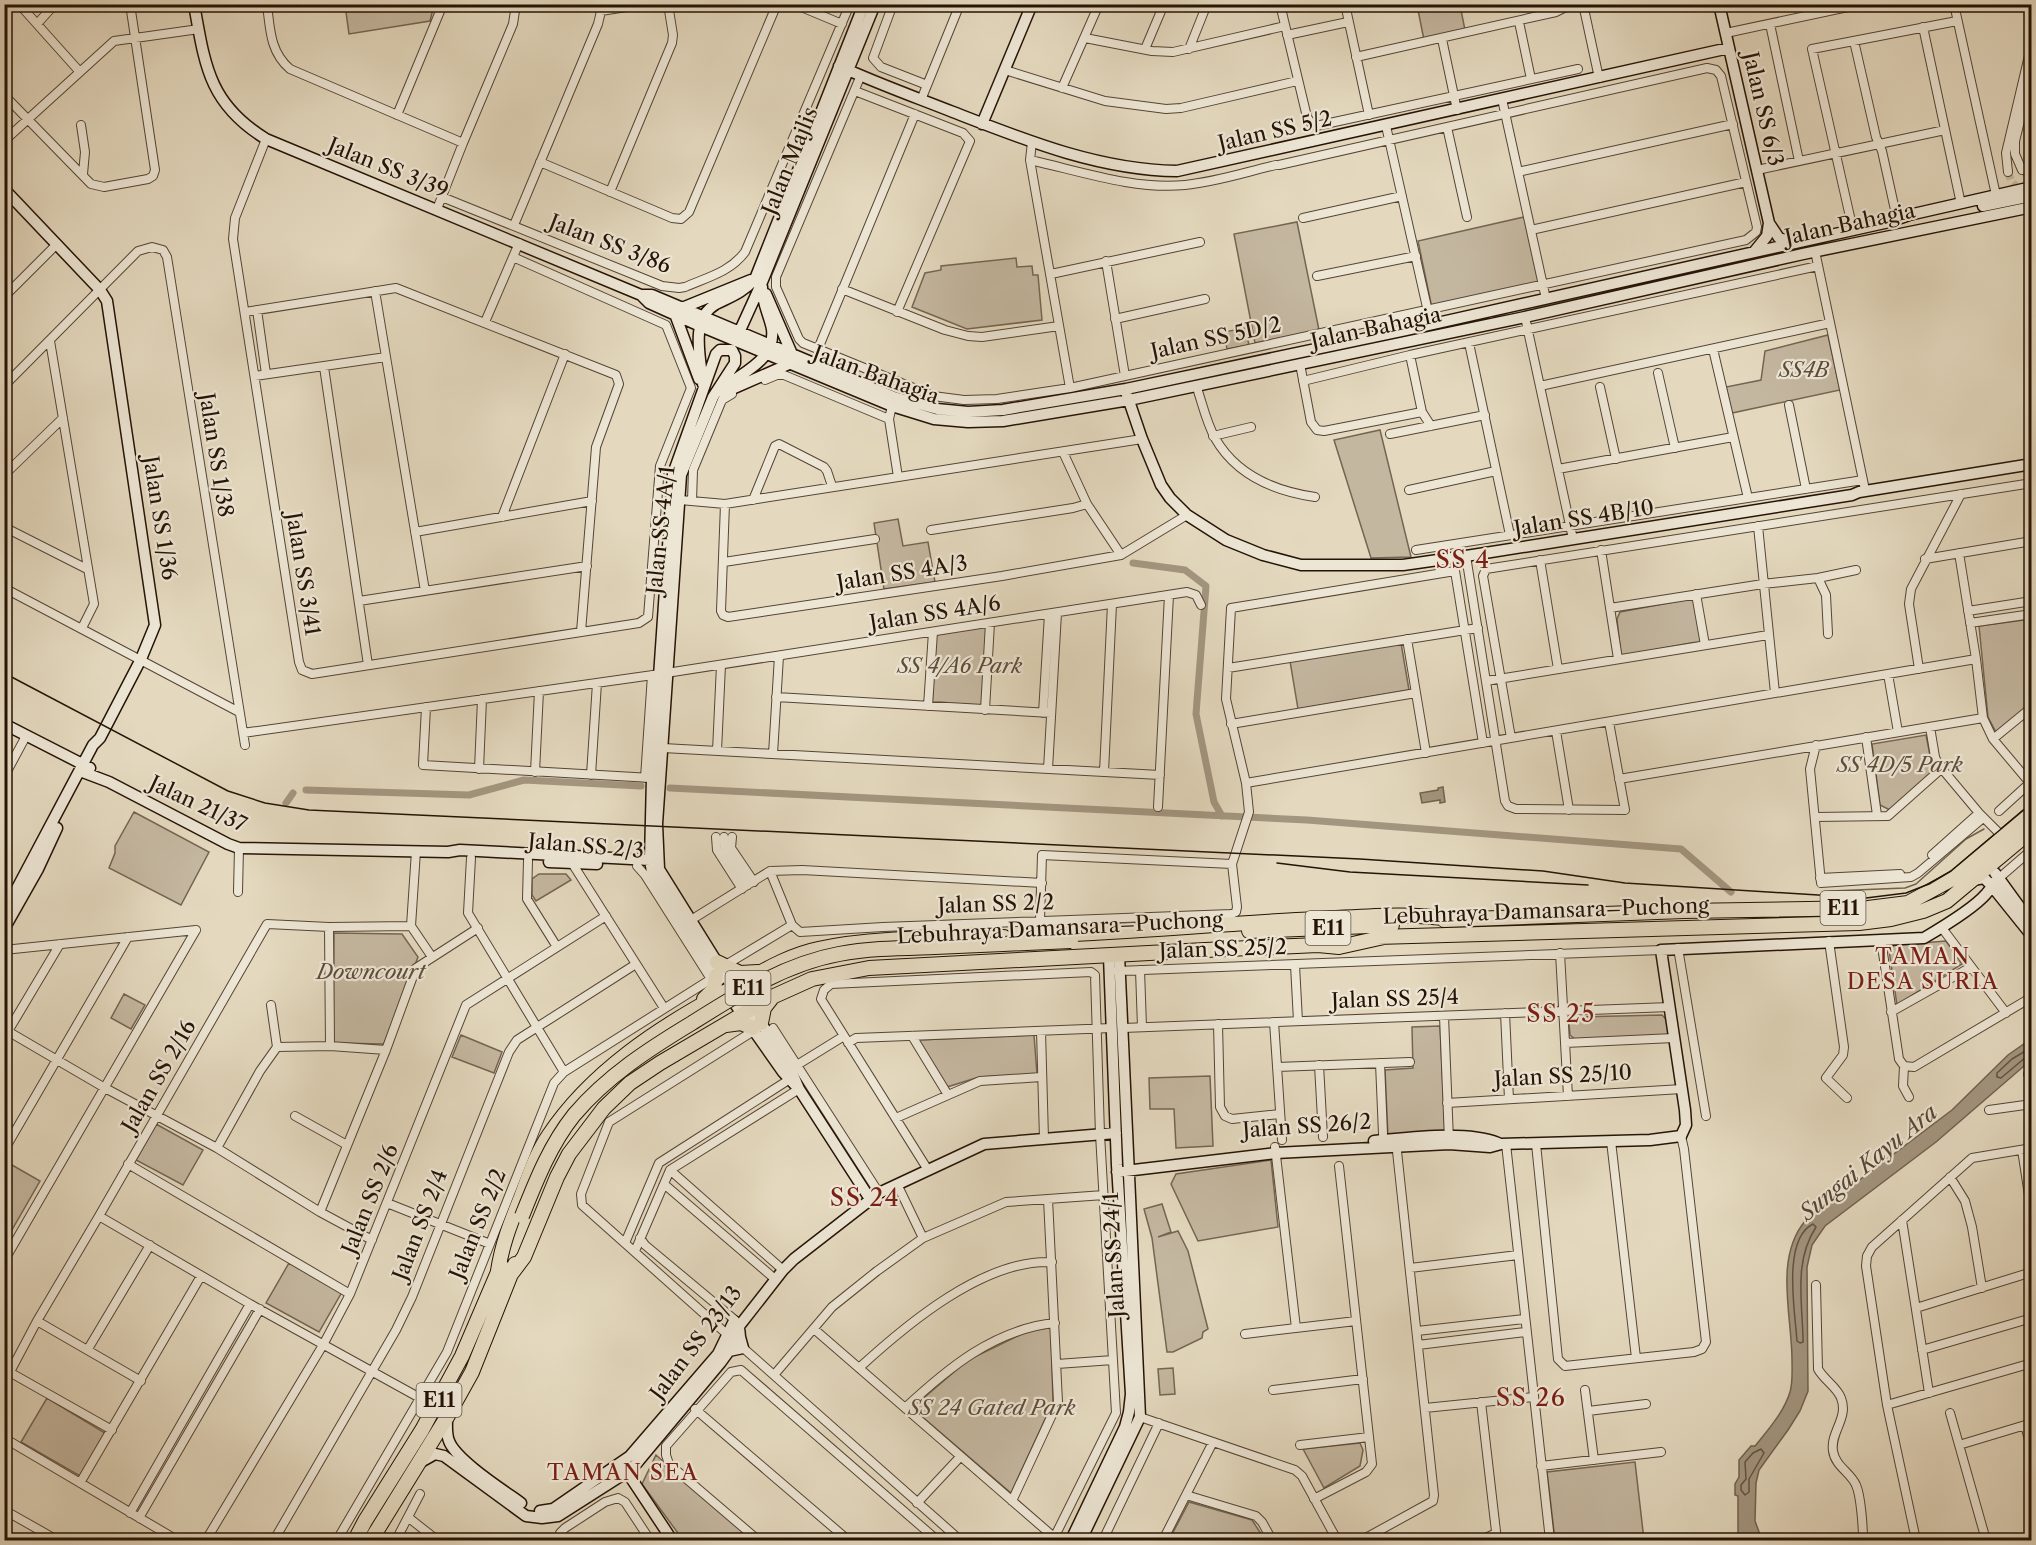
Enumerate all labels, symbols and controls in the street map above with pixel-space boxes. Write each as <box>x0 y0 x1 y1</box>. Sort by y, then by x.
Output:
street label: Jalan SS 6/3 <box>1738 46 1789 168</box>
street label: Jalan Majlis <box>755 103 823 221</box>
street label: Jalan SS 5/2 <box>1213 105 1334 156</box>
street label: Jalan SS 3/39 <box>321 131 452 203</box>
street label: Jalan Bahagia <box>1779 197 1918 250</box>
street label: Jalan SS 3/86 <box>543 208 675 278</box>
street label: Jalan Bahagia <box>1305 301 1444 354</box>
street label: Jalan SS 5D/2 <box>1145 311 1283 364</box>
street label: Jalan Bahagia <box>807 339 944 409</box>
park label: SS4B <box>1777 357 1830 382</box>
street label: Jalan SS 1/38 <box>194 388 239 519</box>
street label: Jalan SS 1/36 <box>138 451 183 582</box>
street label: Jalan SS 4A/1 <box>641 464 680 599</box>
street label: Jalan SS 4B/10 <box>1509 494 1656 541</box>
street label: Jalan SS 3/41 <box>281 508 326 638</box>
district label: SS 4 <box>1435 545 1491 574</box>
street label: Jalan SS 4A/3 <box>832 550 969 596</box>
street label: Jalan SS 4A/6 <box>865 590 1002 636</box>
park label: SS 4/A6 Park <box>896 653 1023 678</box>
park label: SS 4D/5 Park <box>1835 752 1963 777</box>
street label: Jalan 21/37 <box>143 769 252 837</box>
street label: Jalan SS 2/3 <box>524 828 645 863</box>
street label: Jalan SS 2/2 <box>934 889 1055 918</box>
road number: E11 <box>1820 891 1866 925</box>
street label: Lebuhraya Damansara–Puchong <box>1382 892 1711 929</box>
street label: Lebuhraya Damansara–Puchong <box>896 906 1225 949</box>
road number: E11 <box>1306 911 1350 945</box>
street label: Jalan SS 25/2 <box>1156 934 1287 963</box>
district label: TAMAN DESA SURIA <box>1847 943 1999 995</box>
park label: Downcourt <box>314 959 427 984</box>
road number: E11 <box>726 971 771 1005</box>
street label: Jalan SS 25/4 <box>1328 984 1459 1013</box>
district label: SS 25 <box>1526 999 1596 1028</box>
street label: Jalan SS 2/16 <box>115 1015 201 1139</box>
street label: Jalan SS 25/10 <box>1490 1059 1633 1092</box>
water label: Sungai Kayu Ara <box>1792 1099 1943 1227</box>
street label: Jalan SS 26/2 <box>1239 1109 1372 1143</box>
street label: Jalan SS 2/6 <box>335 1140 403 1260</box>
street label: Jalan SS 2/2 <box>443 1165 511 1285</box>
street label: Jalan SS 2/4 <box>386 1166 452 1286</box>
district label: SS 24 <box>830 1183 900 1212</box>
street label: Jalan SS 24/1 <box>1098 1191 1129 1321</box>
street label: Jalan SS 23/13 <box>643 1281 747 1407</box>
road number: E11 <box>416 1383 462 1417</box>
district label: SS 26 <box>1496 1383 1566 1412</box>
park label: SS 24 Gated Park <box>906 1395 1076 1420</box>
district label: TAMAN SEA <box>547 1459 699 1486</box>

